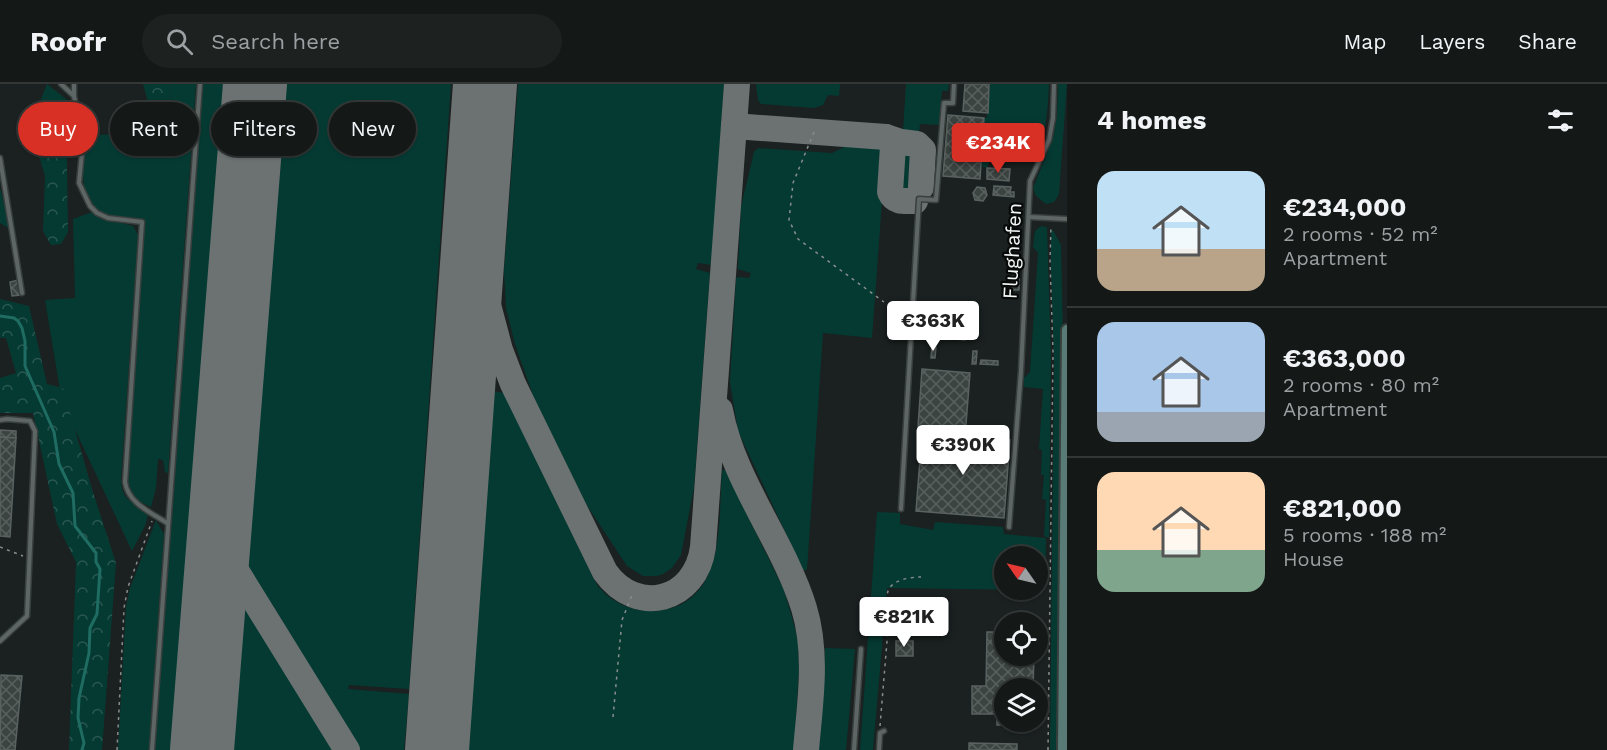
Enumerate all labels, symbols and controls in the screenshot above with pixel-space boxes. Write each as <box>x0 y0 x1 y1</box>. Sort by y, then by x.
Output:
search box <box>142 14 562 68</box>
text: Roofr <box>30 25 106 58</box>
icon: search <box>163 25 196 58</box>
text: Search here <box>211 29 340 54</box>
text: Map <box>1343 29 1386 54</box>
text: Layers <box>1419 29 1485 54</box>
text: Share <box>1518 29 1577 54</box>
chip: Buy <box>18 102 98 156</box>
chip: Rent <box>110 102 199 156</box>
chip: Filters <box>211 102 317 156</box>
chip: New <box>329 102 416 156</box>
icon: filters <box>1544 104 1577 137</box>
text: 4 homes <box>1097 105 1206 135</box>
pin: €234K <box>956 123 1040 174</box>
text: €234K <box>966 130 1030 154</box>
text: €234,000 <box>1283 192 1406 222</box>
icon: home <box>1145 195 1217 267</box>
street label: Flughafen <box>997 202 1027 300</box>
text: 2 rooms · 52 m² <box>1283 222 1438 246</box>
text: Apartment <box>1283 246 1387 270</box>
pin: €363K <box>891 301 975 352</box>
text: €363K <box>901 308 965 332</box>
text: €363,000 <box>1283 343 1406 373</box>
icon: home <box>1145 346 1217 418</box>
text: 2 rooms · 80 m² <box>1283 373 1439 397</box>
text: Apartment <box>1283 397 1387 421</box>
pin: €390K <box>921 425 1005 476</box>
text: €390K <box>931 432 995 456</box>
text: €821,000 <box>1283 493 1402 523</box>
icon: home <box>1145 496 1217 568</box>
text: 5 rooms · 188 m² <box>1283 523 1446 547</box>
north arrow <box>994 546 1048 600</box>
map controls <box>994 546 1048 732</box>
text: House <box>1283 547 1344 571</box>
pin: €821K <box>862 597 946 648</box>
text: €821K <box>874 604 934 628</box>
button: locate <box>994 612 1048 666</box>
button: layers <box>994 678 1048 732</box>

